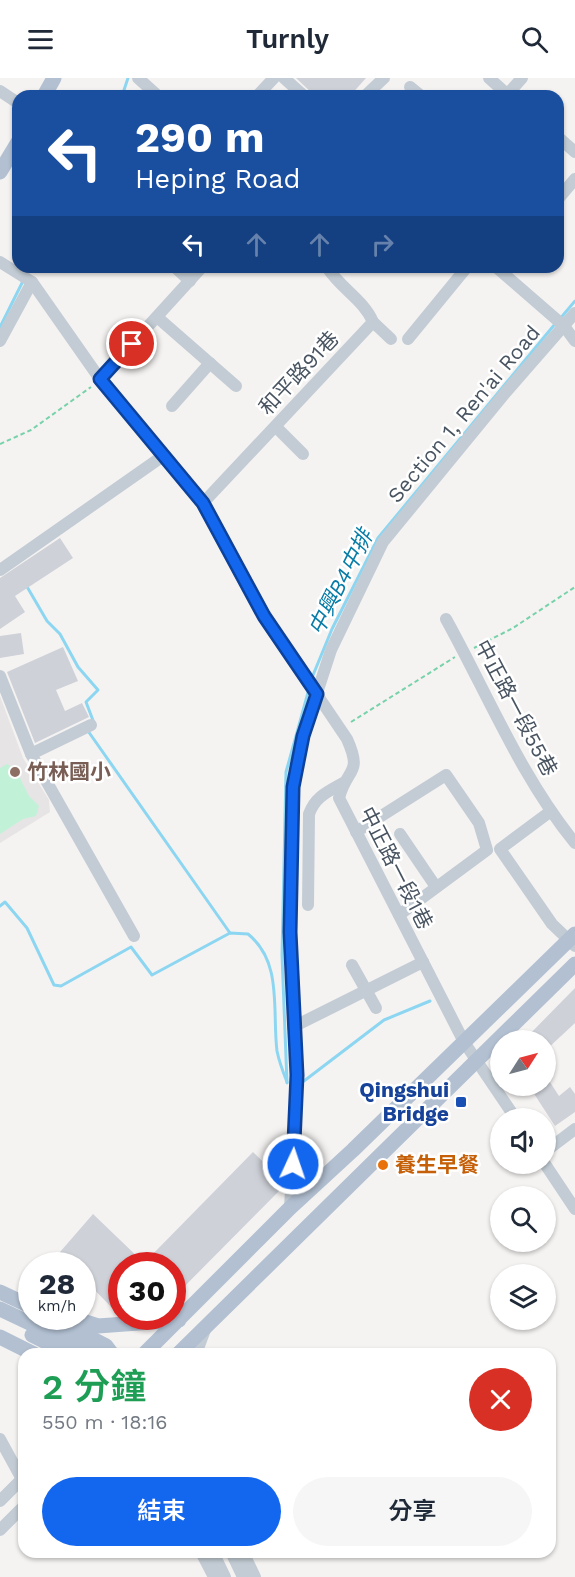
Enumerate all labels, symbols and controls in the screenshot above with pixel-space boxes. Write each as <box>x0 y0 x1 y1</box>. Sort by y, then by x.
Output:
icon: menu <box>24 23 57 56</box>
text: Turnly <box>246 23 329 55</box>
icon: search <box>518 23 551 56</box>
text: 290 m <box>135 113 265 162</box>
icon: left <box>36 114 114 192</box>
text: Heping Road <box>135 163 300 195</box>
icon: left <box>177 228 210 261</box>
icon: ahead <box>240 228 273 261</box>
icon: ahead <box>303 228 336 261</box>
icon: right <box>366 228 399 261</box>
pin <box>106 318 157 369</box>
street label: Section 1, Ren'ai Road <box>382 320 545 507</box>
street label: 和平路91巷 <box>254 326 344 420</box>
icon: arrive <box>115 327 148 360</box>
water label: 中興B4中排 <box>303 523 379 639</box>
street label: 中正路一段55巷 <box>470 635 563 780</box>
place label: 竹林國小 <box>27 759 111 784</box>
marker: 竹林國小 <box>8 765 22 779</box>
street label: 中正路一段1巷 <box>355 802 438 933</box>
north arrow <box>490 1030 556 1096</box>
map controls <box>490 1030 556 1330</box>
place label: Qingshui Bridge <box>359 1077 449 1126</box>
marker: Qingshui Bridge <box>454 1095 468 1109</box>
button: sound <box>490 1108 556 1174</box>
position arrow <box>261 1132 325 1196</box>
place label: 養生早餐 <box>395 1152 479 1177</box>
marker: 養生早餐 <box>376 1158 390 1172</box>
button: search <box>490 1186 556 1252</box>
speed limit sign: 30 <box>108 1252 186 1330</box>
button: layers <box>490 1264 556 1330</box>
text: 28 <box>39 1266 75 1301</box>
text: km/h <box>38 1297 76 1315</box>
text: 2 分鐘 <box>42 1366 146 1408</box>
button: close <box>469 1368 532 1431</box>
text: 550 m · 18:16 <box>42 1410 167 1434</box>
button: 結束 <box>42 1477 281 1546</box>
button: 分享 <box>293 1477 532 1546</box>

